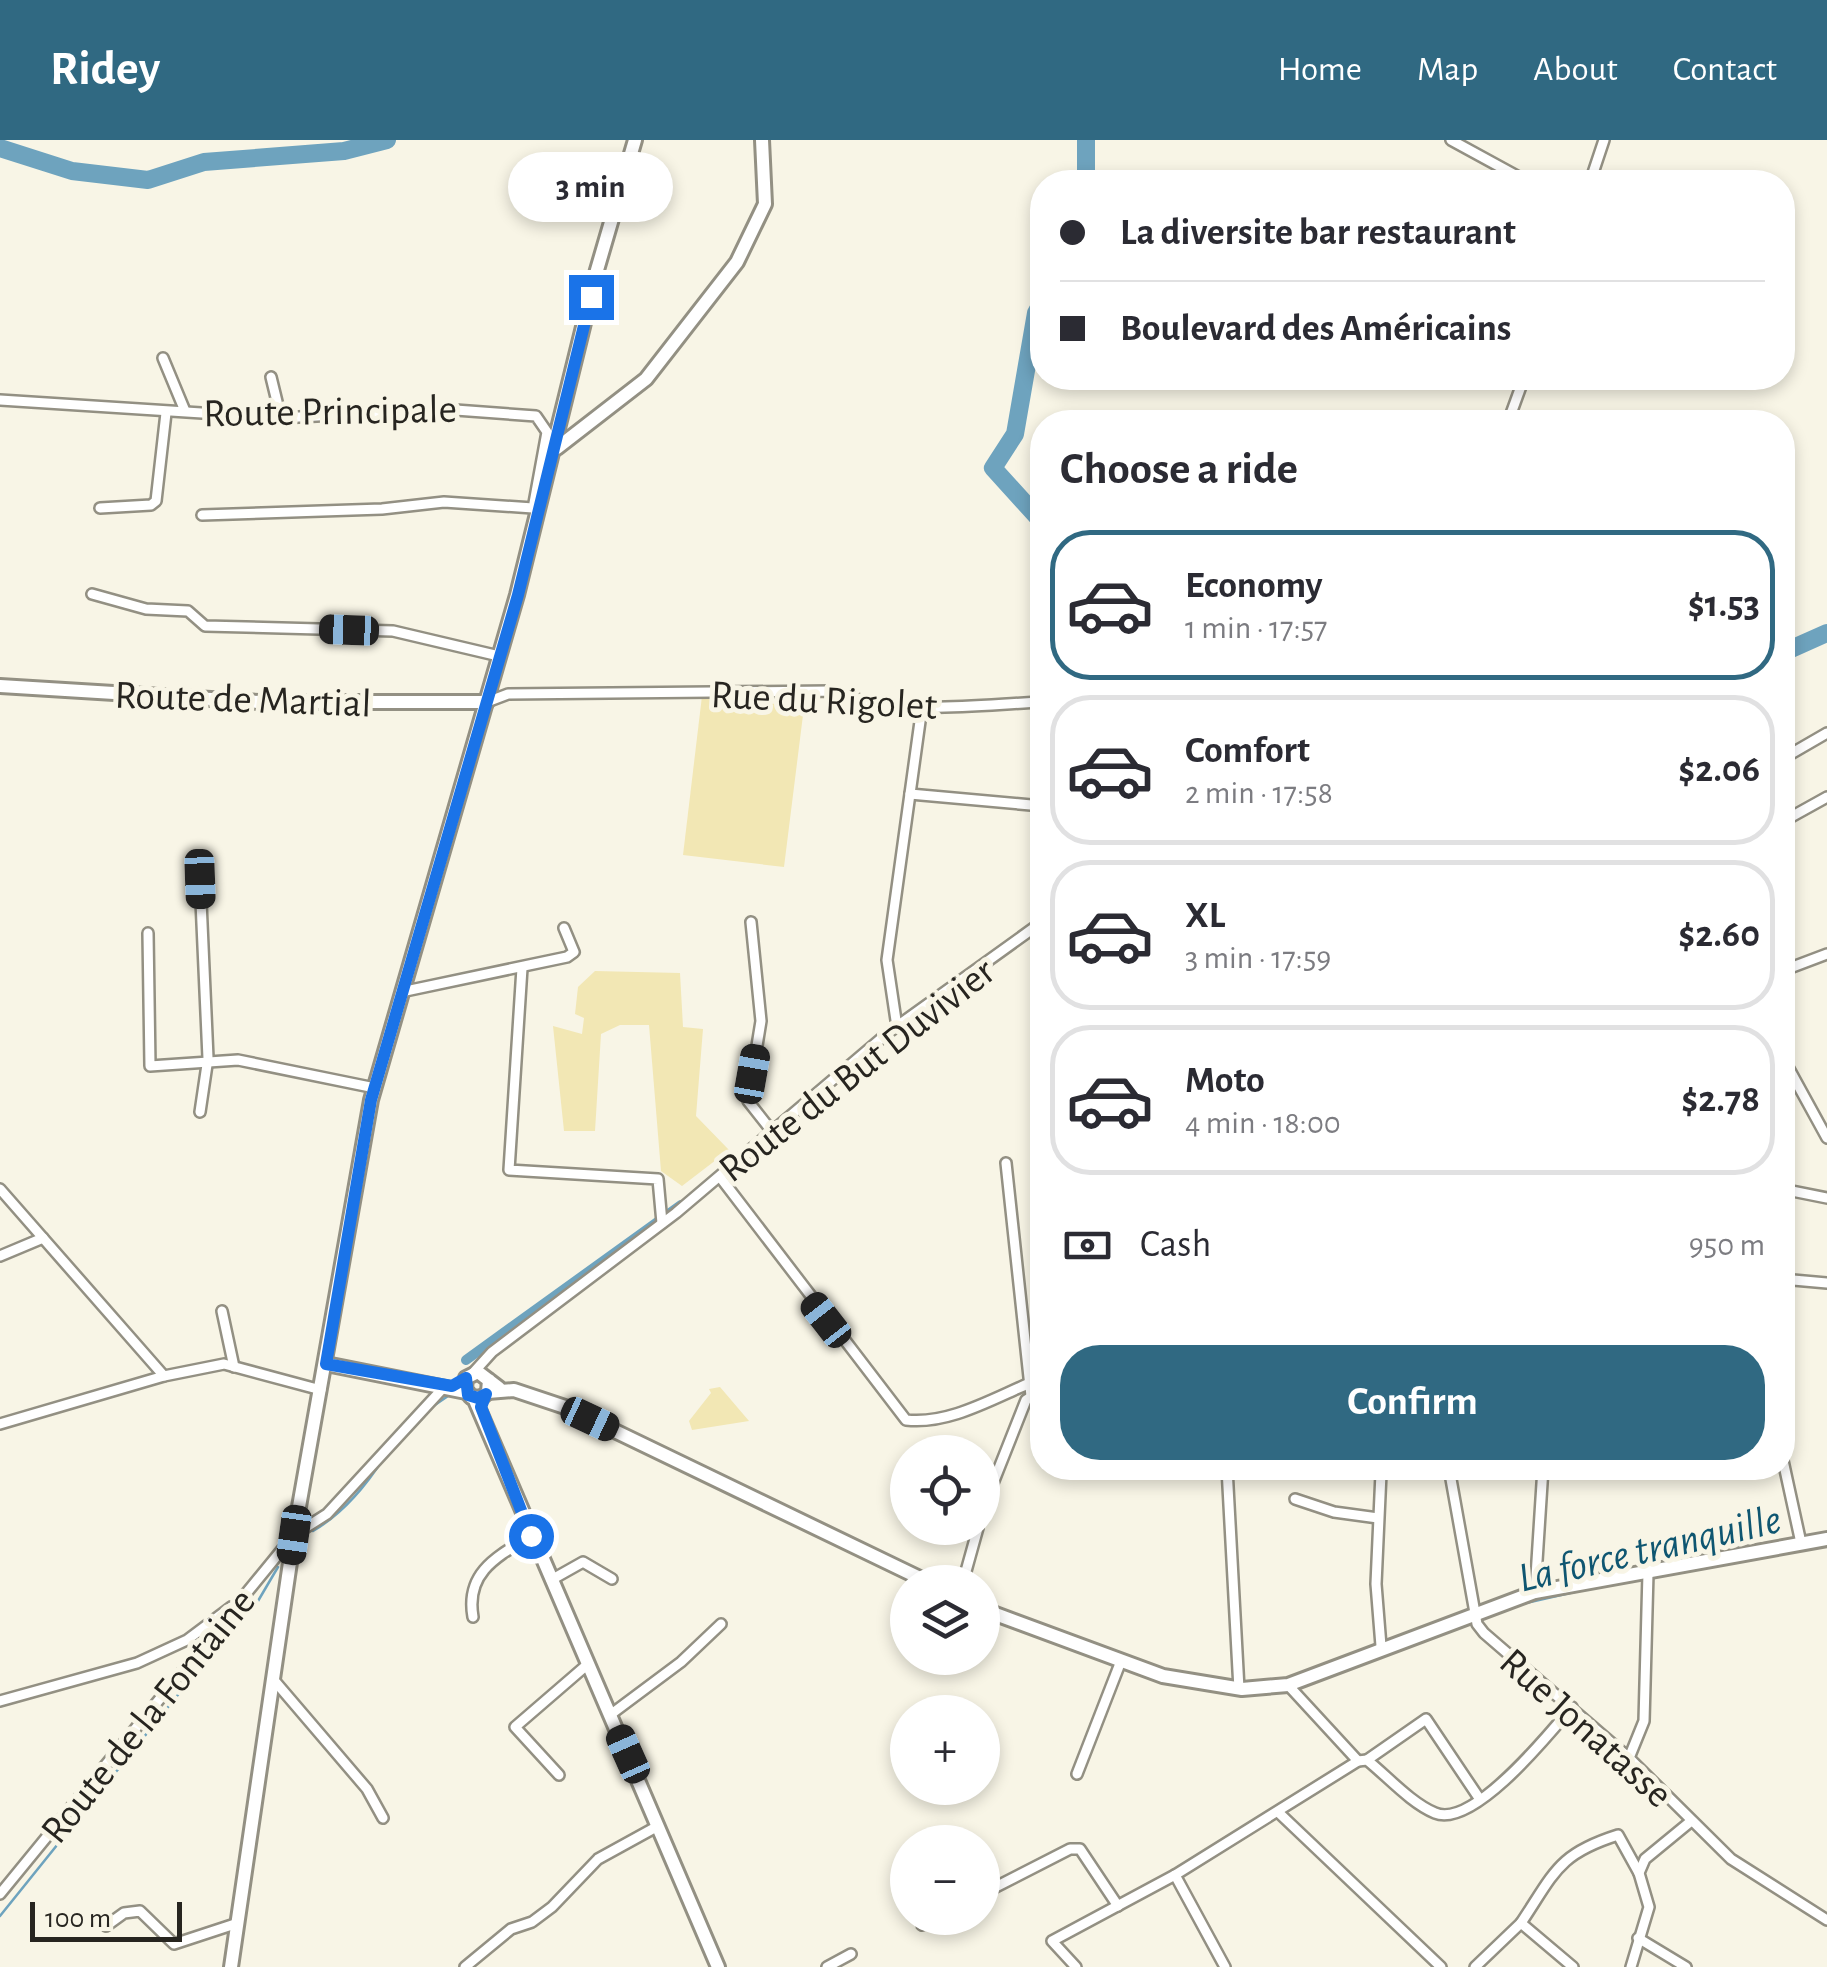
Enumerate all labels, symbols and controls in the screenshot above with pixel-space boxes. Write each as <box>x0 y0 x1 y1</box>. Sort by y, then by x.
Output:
text: Ridey <box>50 46 160 94</box>
text: Home <box>1278 52 1362 87</box>
text: Map <box>1417 52 1478 87</box>
text: About <box>1533 52 1618 87</box>
text: Contact <box>1673 52 1777 87</box>
callout: 3 min <box>508 152 674 222</box>
text: 3 min <box>556 171 625 203</box>
text: La diversite bar restaurant <box>1120 214 1516 252</box>
route end <box>569 275 614 320</box>
text: Boulevard des Américains <box>1120 310 1511 348</box>
street label: Route Principale <box>203 390 457 434</box>
text: Choose a ride <box>1060 447 1298 492</box>
icon: car <box>1065 560 1155 650</box>
text: Economy <box>1185 567 1323 605</box>
text: $1.53 <box>1688 586 1760 624</box>
text: 1 min · 17:57 <box>1185 612 1327 644</box>
car <box>318 614 380 646</box>
street label: Rue du Rigolet <box>710 675 938 727</box>
street label: Route de Martial <box>114 676 372 724</box>
icon: car <box>1065 725 1155 815</box>
text: Comfort <box>1185 732 1310 770</box>
text: $2.06 <box>1678 751 1760 789</box>
text: 2 min · 17:58 <box>1185 777 1333 809</box>
car <box>184 848 216 910</box>
icon: car <box>1065 890 1155 980</box>
text: XL <box>1185 897 1225 935</box>
text: $2.60 <box>1678 916 1760 954</box>
text: 3 min · 17:59 <box>1185 942 1331 974</box>
street label: Route du But Duvivier <box>712 951 1002 1190</box>
car <box>732 1042 772 1106</box>
icon: car <box>1065 1055 1155 1145</box>
text: Moto <box>1185 1062 1265 1100</box>
text: $2.78 <box>1681 1081 1760 1119</box>
text: 4 min · 18:00 <box>1185 1107 1341 1139</box>
icon: cash <box>1060 1218 1115 1273</box>
text: Cash <box>1140 1226 1211 1264</box>
text: 950 m <box>1689 1229 1765 1261</box>
car <box>796 1287 856 1353</box>
button: Confirm <box>1060 1345 1765 1460</box>
car <box>556 1393 624 1445</box>
map controls <box>890 1435 1000 1935</box>
button: locate <box>890 1435 1000 1545</box>
water label: La force tranquille <box>1514 1498 1785 1600</box>
car <box>275 1503 313 1567</box>
route start <box>509 1514 554 1559</box>
button: layers <box>890 1565 1000 1675</box>
street label: Route de la Fontaine <box>34 1581 263 1851</box>
street label: Rue Jonatasse <box>1492 1641 1679 1816</box>
button: + <box>890 1695 1000 1805</box>
car <box>602 1720 654 1788</box>
button: − <box>890 1825 1000 1935</box>
scale bar <box>30 1897 182 1942</box>
text: 100 m <box>45 1905 111 1933</box>

